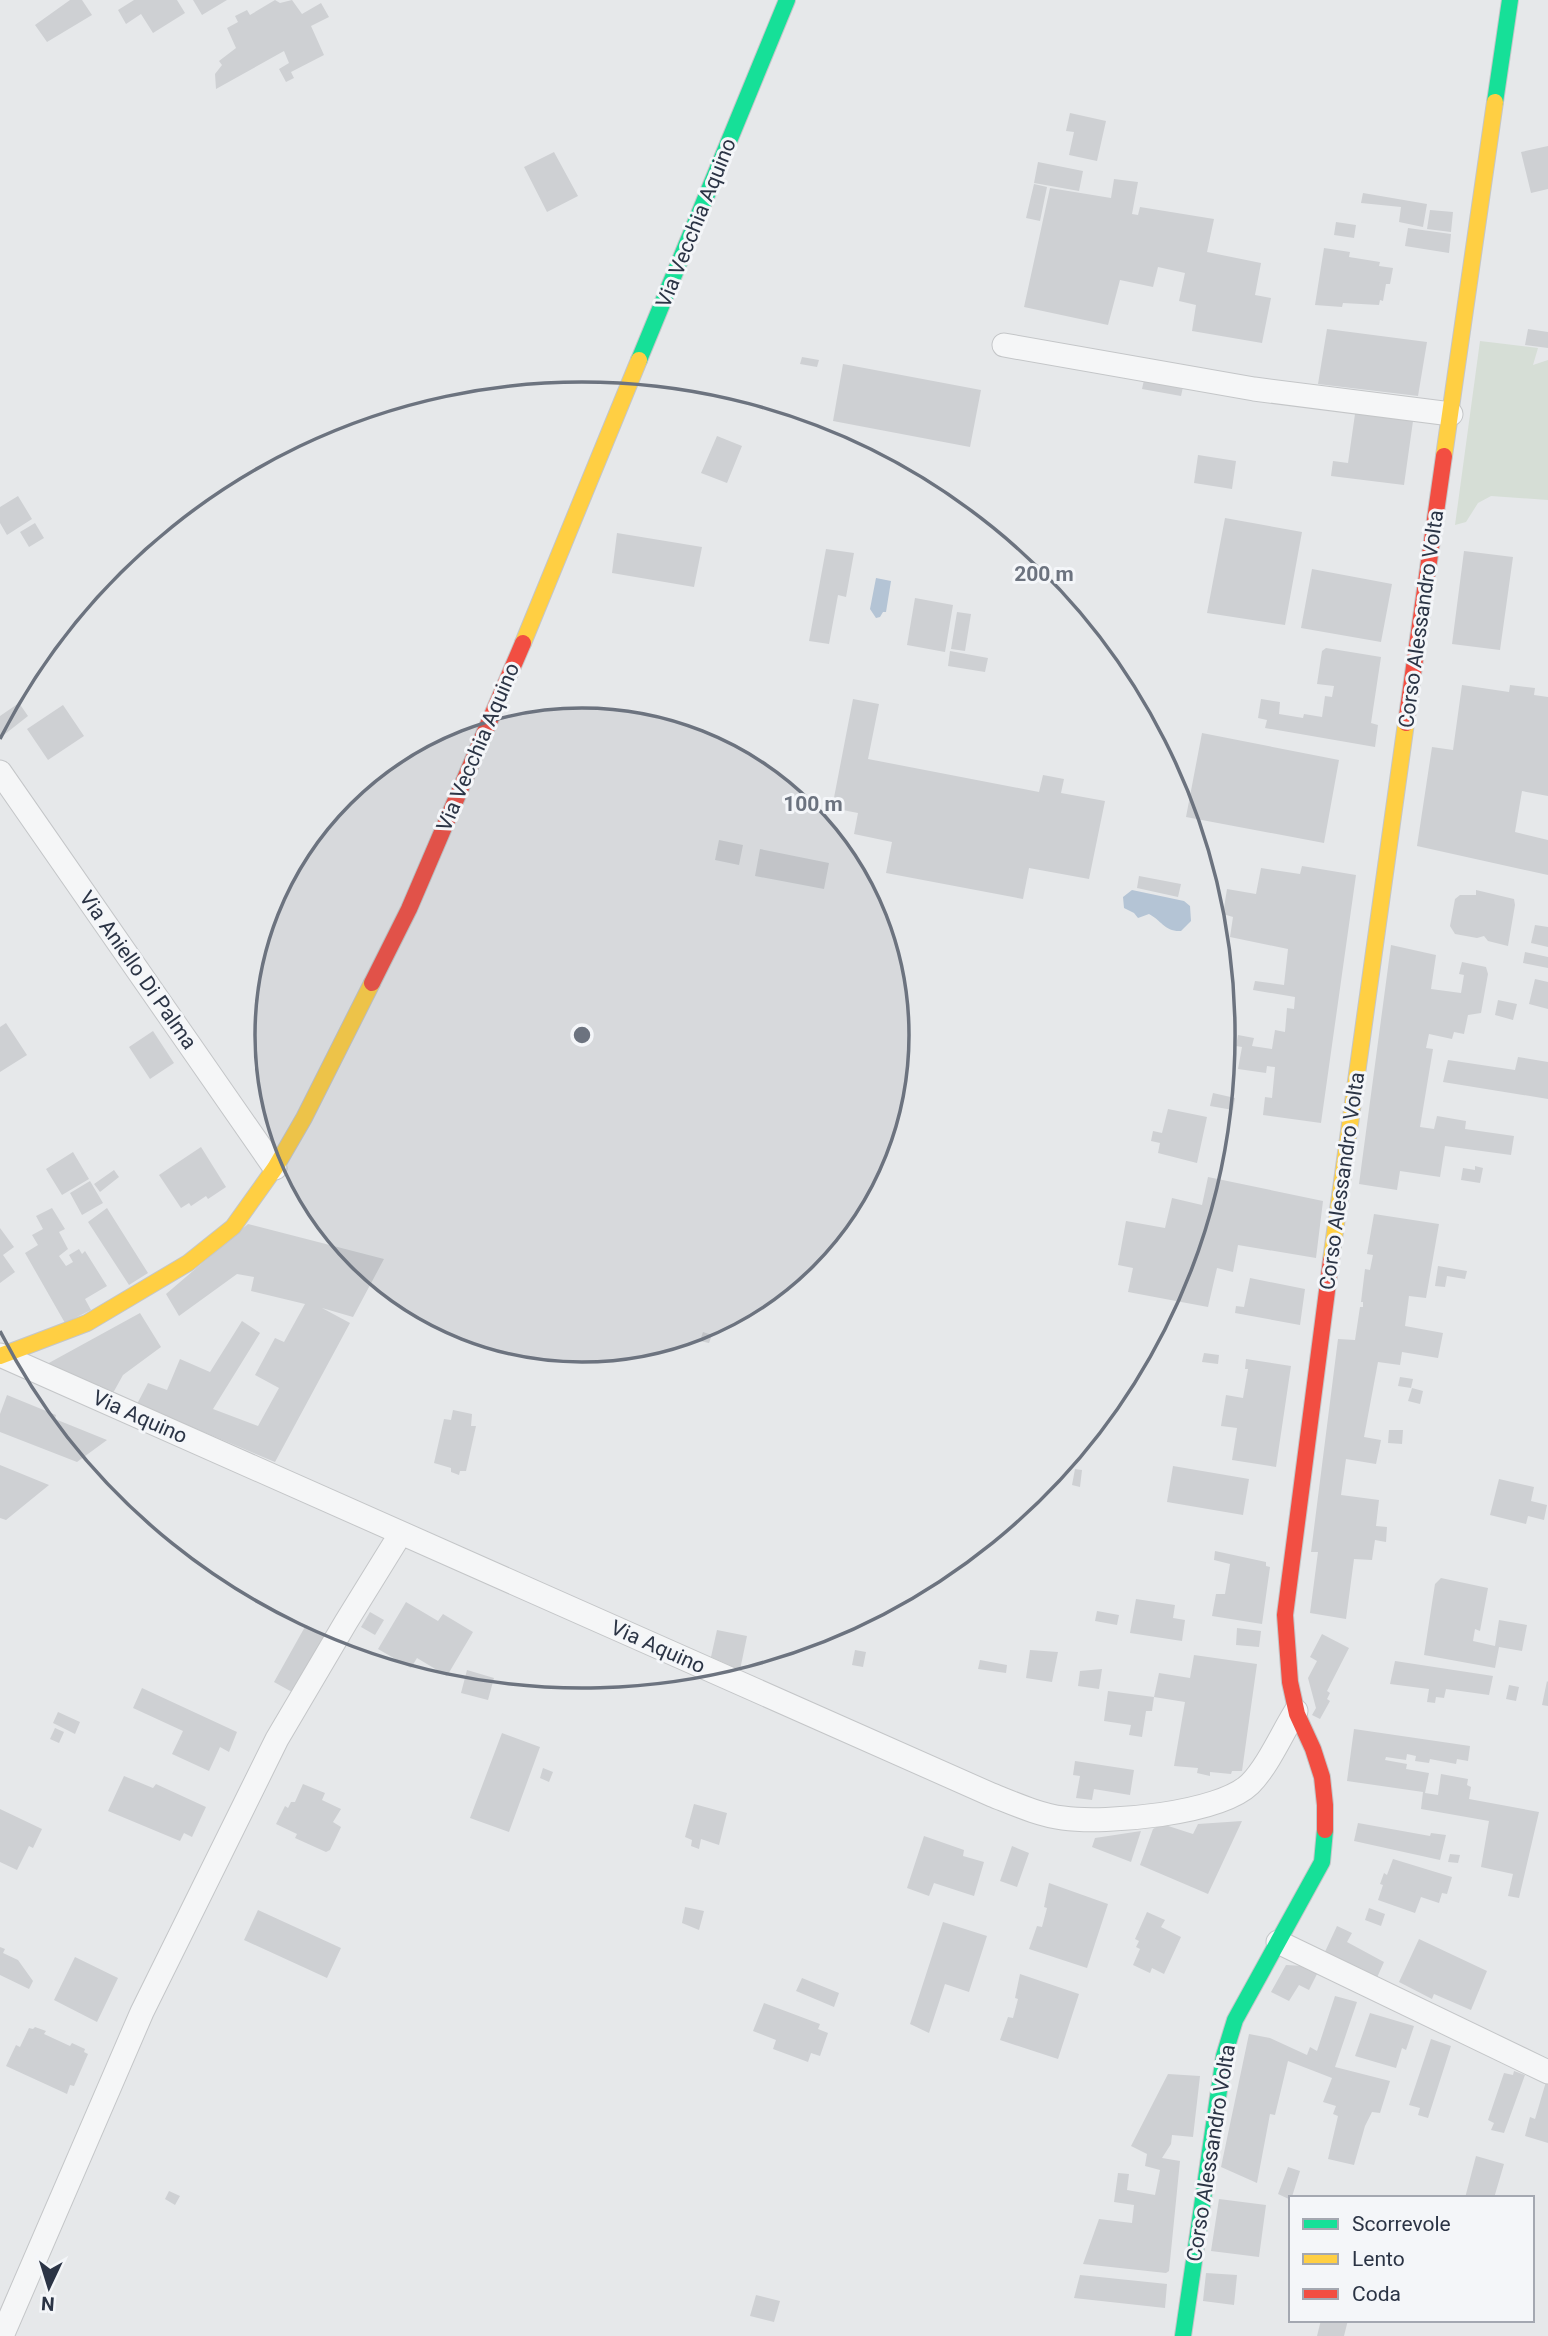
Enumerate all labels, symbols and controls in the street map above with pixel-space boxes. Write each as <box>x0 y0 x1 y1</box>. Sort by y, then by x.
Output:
street label: Via Vecchia Aquino <box>651 135 741 311</box>
street label: Corso Alessandro Volta <box>1394 509 1448 729</box>
text: 200 m <box>1014 562 1074 586</box>
street label: Via Vecchia Aquino <box>432 659 524 835</box>
text: 100 m <box>783 792 843 816</box>
street label: Via Aniello Di Palma <box>74 886 202 1054</box>
centre of rings <box>570 1023 594 1047</box>
street label: Corso Alessandro Volta <box>1315 1071 1369 1291</box>
street label: Via Aquino <box>89 1385 191 1449</box>
street label: Via Aquino <box>607 1615 709 1679</box>
street label: Corso Alessandro Volta <box>1182 2043 1240 2263</box>
legend <box>1289 2196 1534 2322</box>
text: Scorrevole <box>1352 2212 1451 2236</box>
text: Lento <box>1352 2247 1405 2271</box>
north arrow <box>14 2252 84 2322</box>
text: Coda <box>1352 2282 1401 2306</box>
text: N <box>40 2292 55 2315</box>

